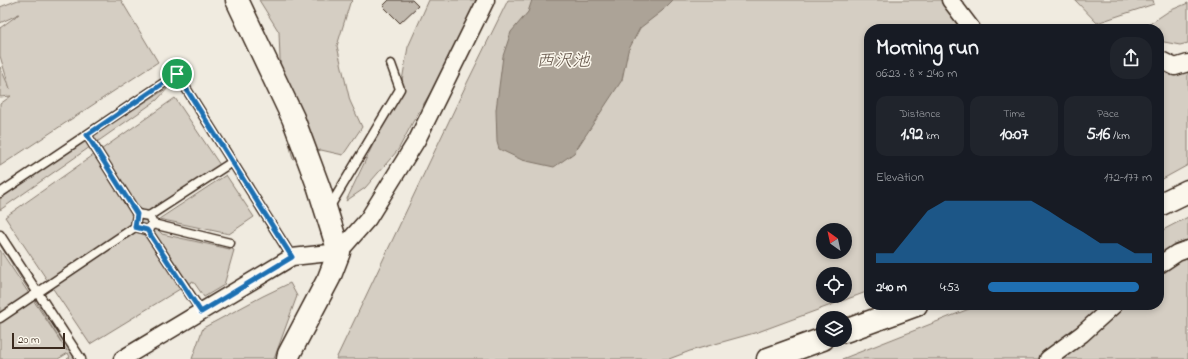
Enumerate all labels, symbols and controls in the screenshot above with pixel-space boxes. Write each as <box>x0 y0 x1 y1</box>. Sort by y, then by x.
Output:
text: Morning run <box>876 33 979 65</box>
button: share <box>1110 37 1152 79</box>
water label: 西沢池 <box>536 49 591 75</box>
pin <box>160 57 194 91</box>
icon: arrive <box>166 63 188 85</box>
text: 06:23 · 8 × 240 m <box>876 64 957 83</box>
text: Distance <box>900 106 940 122</box>
text: Time <box>1003 106 1025 122</box>
text: Pace <box>1097 106 1119 122</box>
text: 1.92 <box>901 122 923 147</box>
text: 10:07 <box>1000 122 1028 147</box>
text: 5:16 <box>1086 122 1110 147</box>
text: km <box>923 128 939 144</box>
text: /km <box>1110 128 1130 144</box>
text: Elevation <box>876 168 924 187</box>
text: 172–177 m <box>1104 168 1152 187</box>
north arrow <box>816 223 852 259</box>
map controls <box>816 223 852 347</box>
button: locate <box>816 267 852 303</box>
text: 240 m <box>876 278 907 297</box>
text: 4:53 <box>940 278 959 297</box>
button: layers <box>816 311 852 347</box>
scale bar <box>12 331 65 350</box>
text: 20 m <box>18 332 40 348</box>

